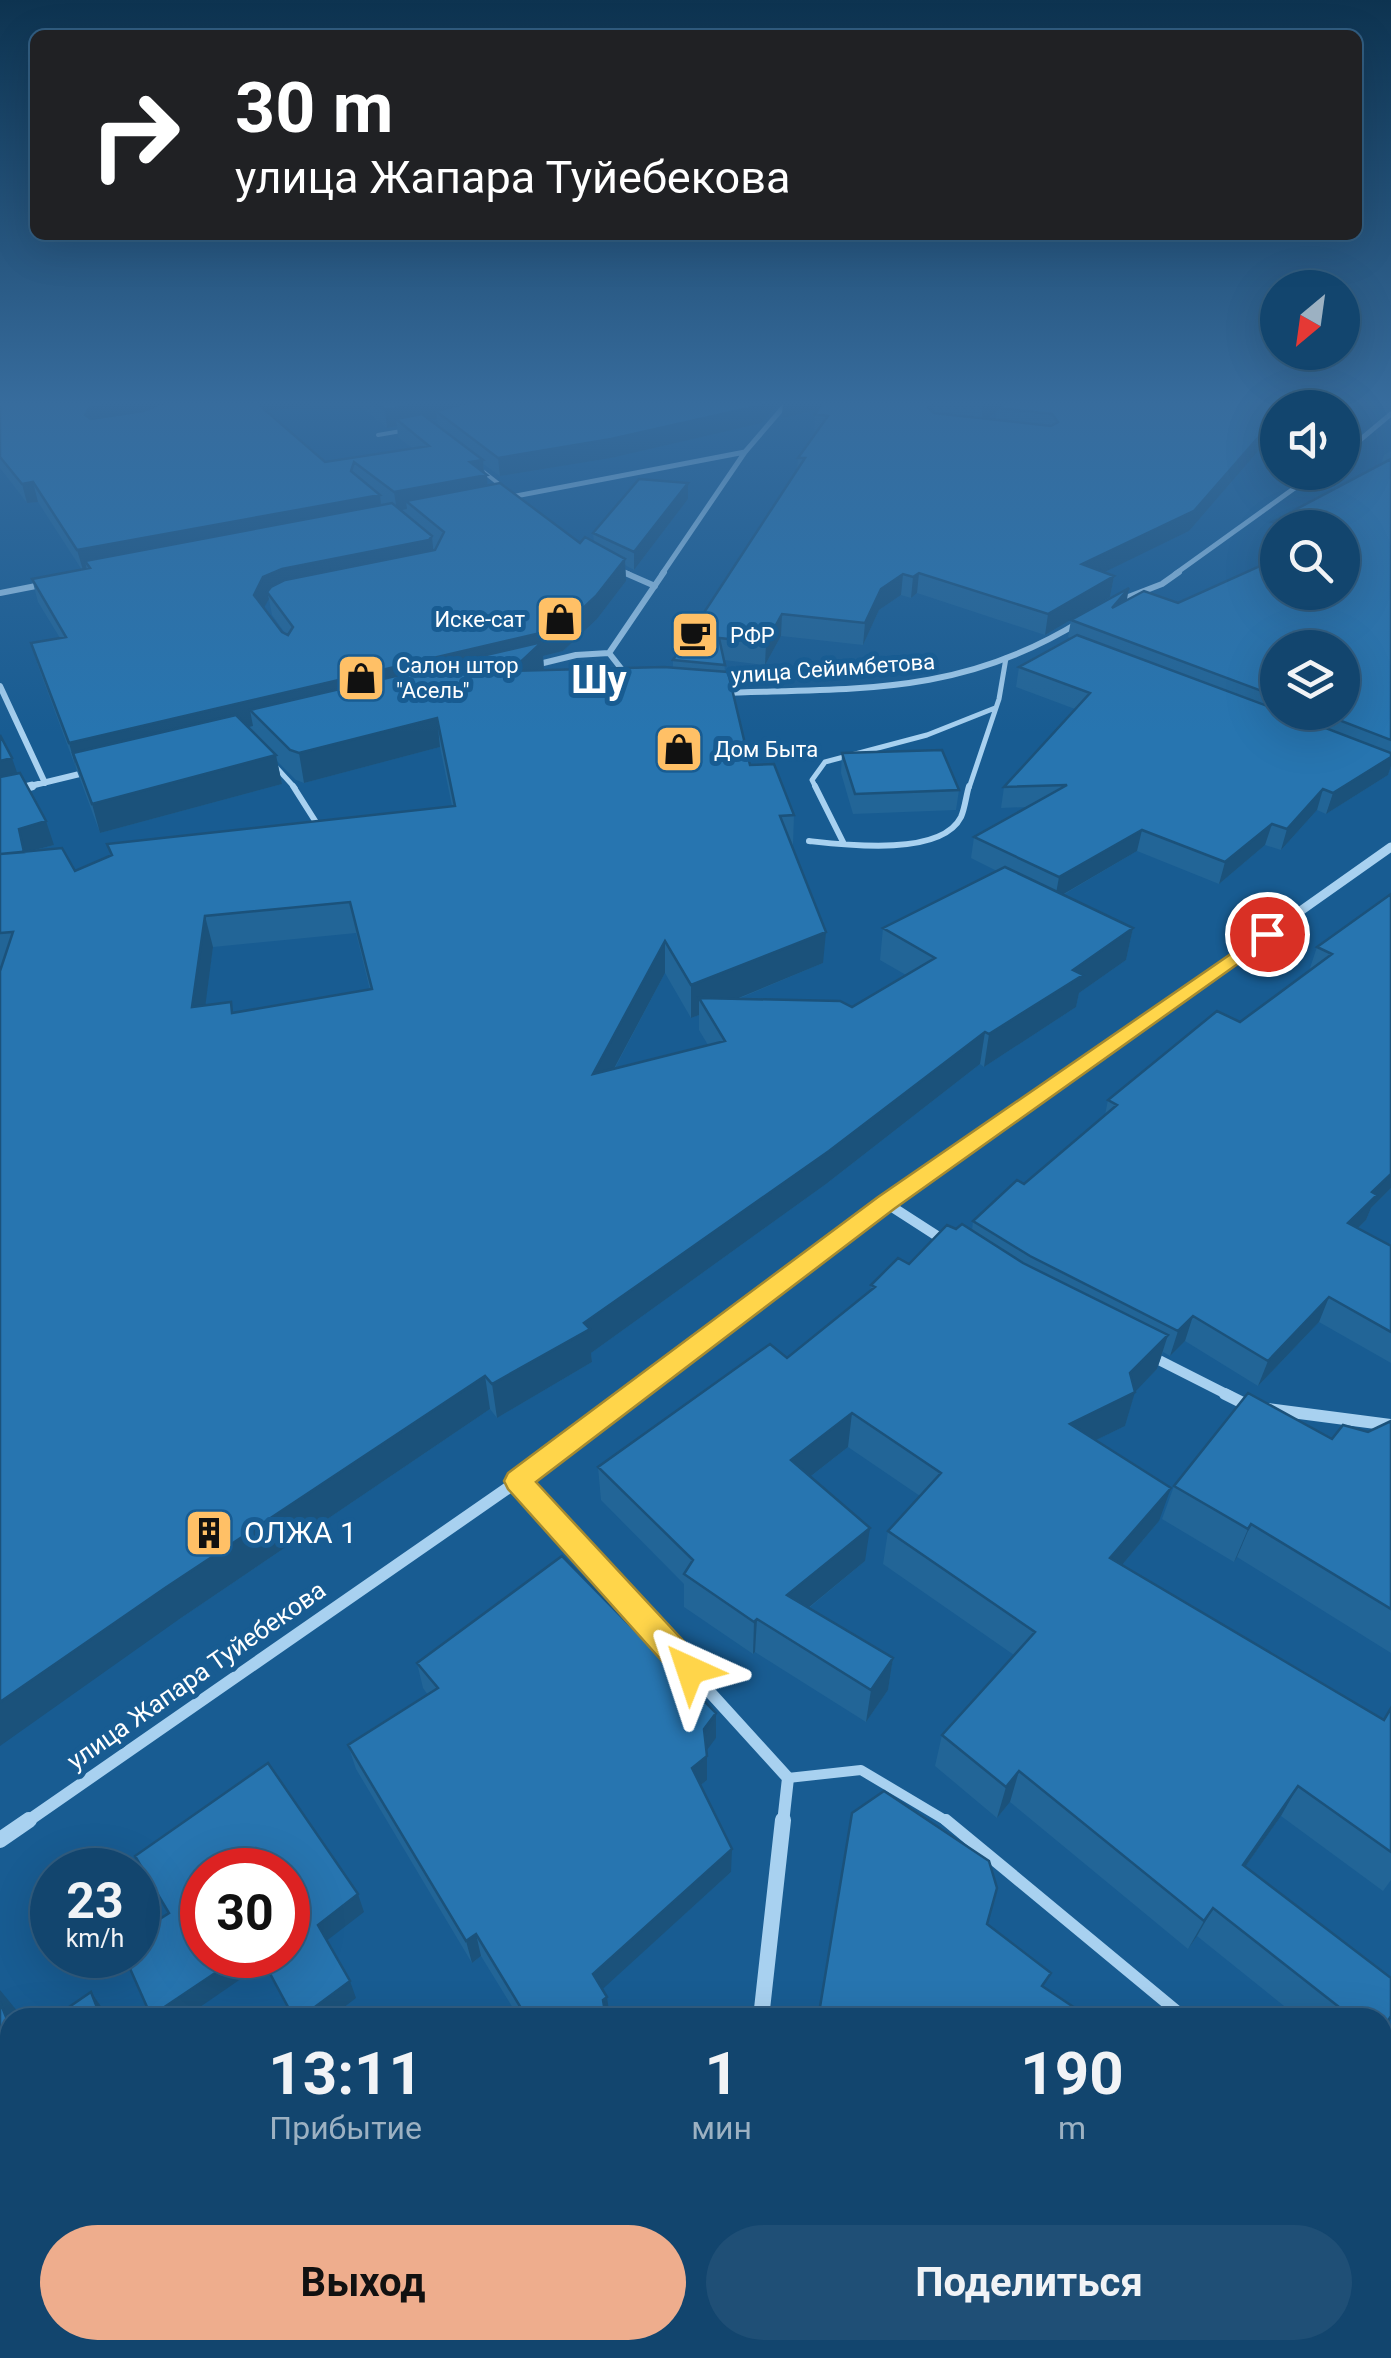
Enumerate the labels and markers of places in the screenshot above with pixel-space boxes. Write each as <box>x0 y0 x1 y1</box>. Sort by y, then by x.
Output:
shop icon: Иске-сат <box>534 593 586 645</box>
place label: Иске-сат <box>434 607 525 632</box>
cafe icon: РФР <box>669 609 721 661</box>
place label: РФР <box>730 623 775 648</box>
shop icon: Салон штор "Асель" <box>335 652 387 704</box>
place label: Салон штор "Асель" <box>396 653 519 703</box>
shop icon: Дом Быта <box>653 723 705 775</box>
place label: Дом Быта <box>714 737 818 762</box>
pin <box>1225 892 1310 977</box>
building icon: ОЛЖА 1 <box>183 1507 235 1559</box>
place label: ОЛЖА 1 <box>244 1515 357 1550</box>

